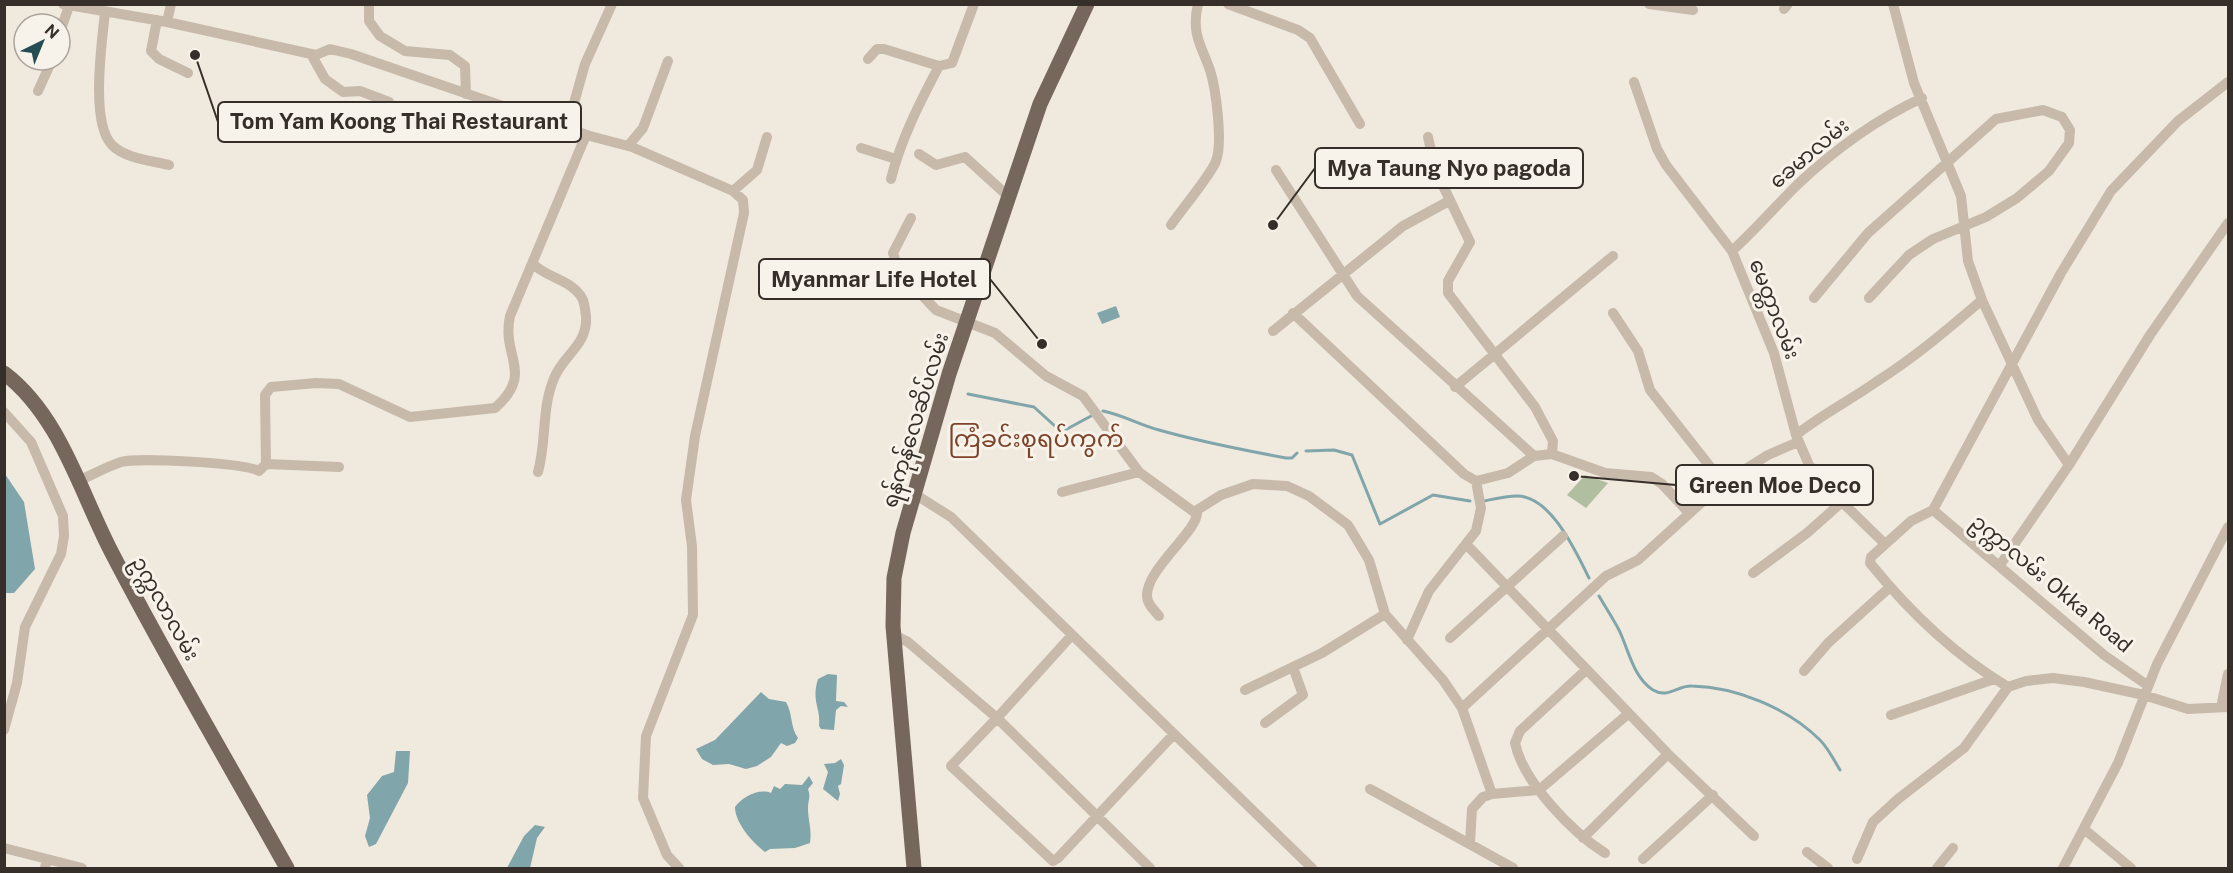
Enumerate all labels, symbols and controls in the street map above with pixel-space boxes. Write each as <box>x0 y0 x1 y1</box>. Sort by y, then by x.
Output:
north arrow <box>12 12 72 72</box>
text: N <box>41 20 63 43</box>
callout: Tom Yam Koong Thai Restaurant <box>218 102 581 142</box>
text: Tom Yam Koong Thai Restaurant <box>230 108 568 134</box>
street label: ခေမာလမ်း <box>1762 110 1854 193</box>
callout: Mya Taung Nyo pagoda <box>1315 148 1583 188</box>
text: Mya Taung Nyo pagoda <box>1327 155 1571 181</box>
street label: မေတ္တာလမ်း <box>1740 254 1808 364</box>
callout: Myanmar Life Hotel <box>759 259 990 299</box>
text: Myanmar Life Hotel <box>771 266 977 292</box>
street label: ရန်ကုန်လေဆိပ်လမ်း <box>874 329 958 512</box>
district label: ကြံခင်းစုရပ်ကွက် <box>948 423 1124 458</box>
callout: Green Moe Deco <box>1676 465 1873 505</box>
text: Green Moe Deco <box>1689 472 1861 498</box>
street label: ဥက္ကာလမ်း Okka Road <box>1963 506 2139 661</box>
street label: ဥက္ကလာလမ်း <box>123 550 208 667</box>

